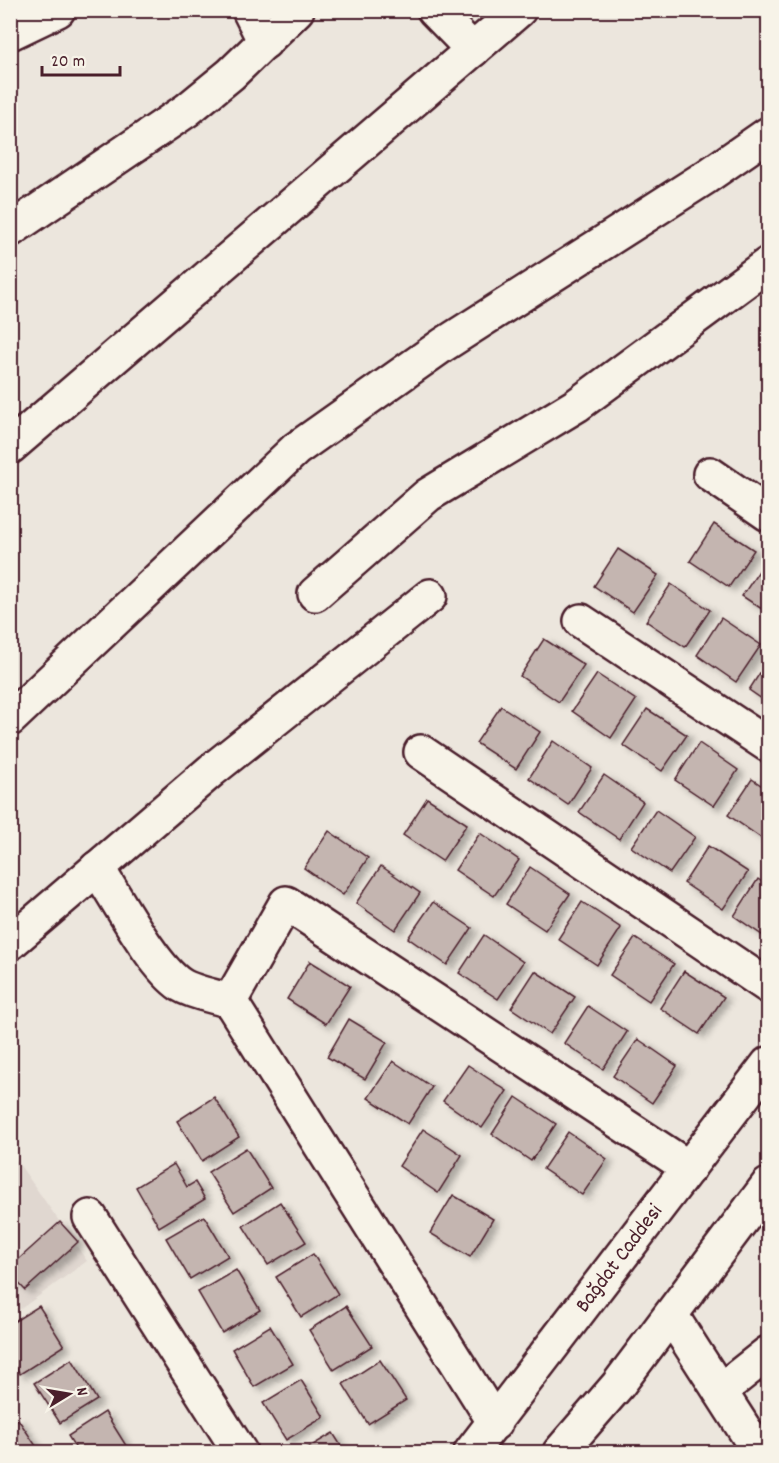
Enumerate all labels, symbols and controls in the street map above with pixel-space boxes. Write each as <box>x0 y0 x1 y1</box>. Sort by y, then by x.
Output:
scale bar <box>42 39 120 77</box>
text: 20 m <box>51 50 85 75</box>
street label: Bağdat Caddesi <box>569 1198 671 1320</box>
north arrow <box>39 1364 99 1424</box>
text: N <box>69 1386 93 1398</box>

